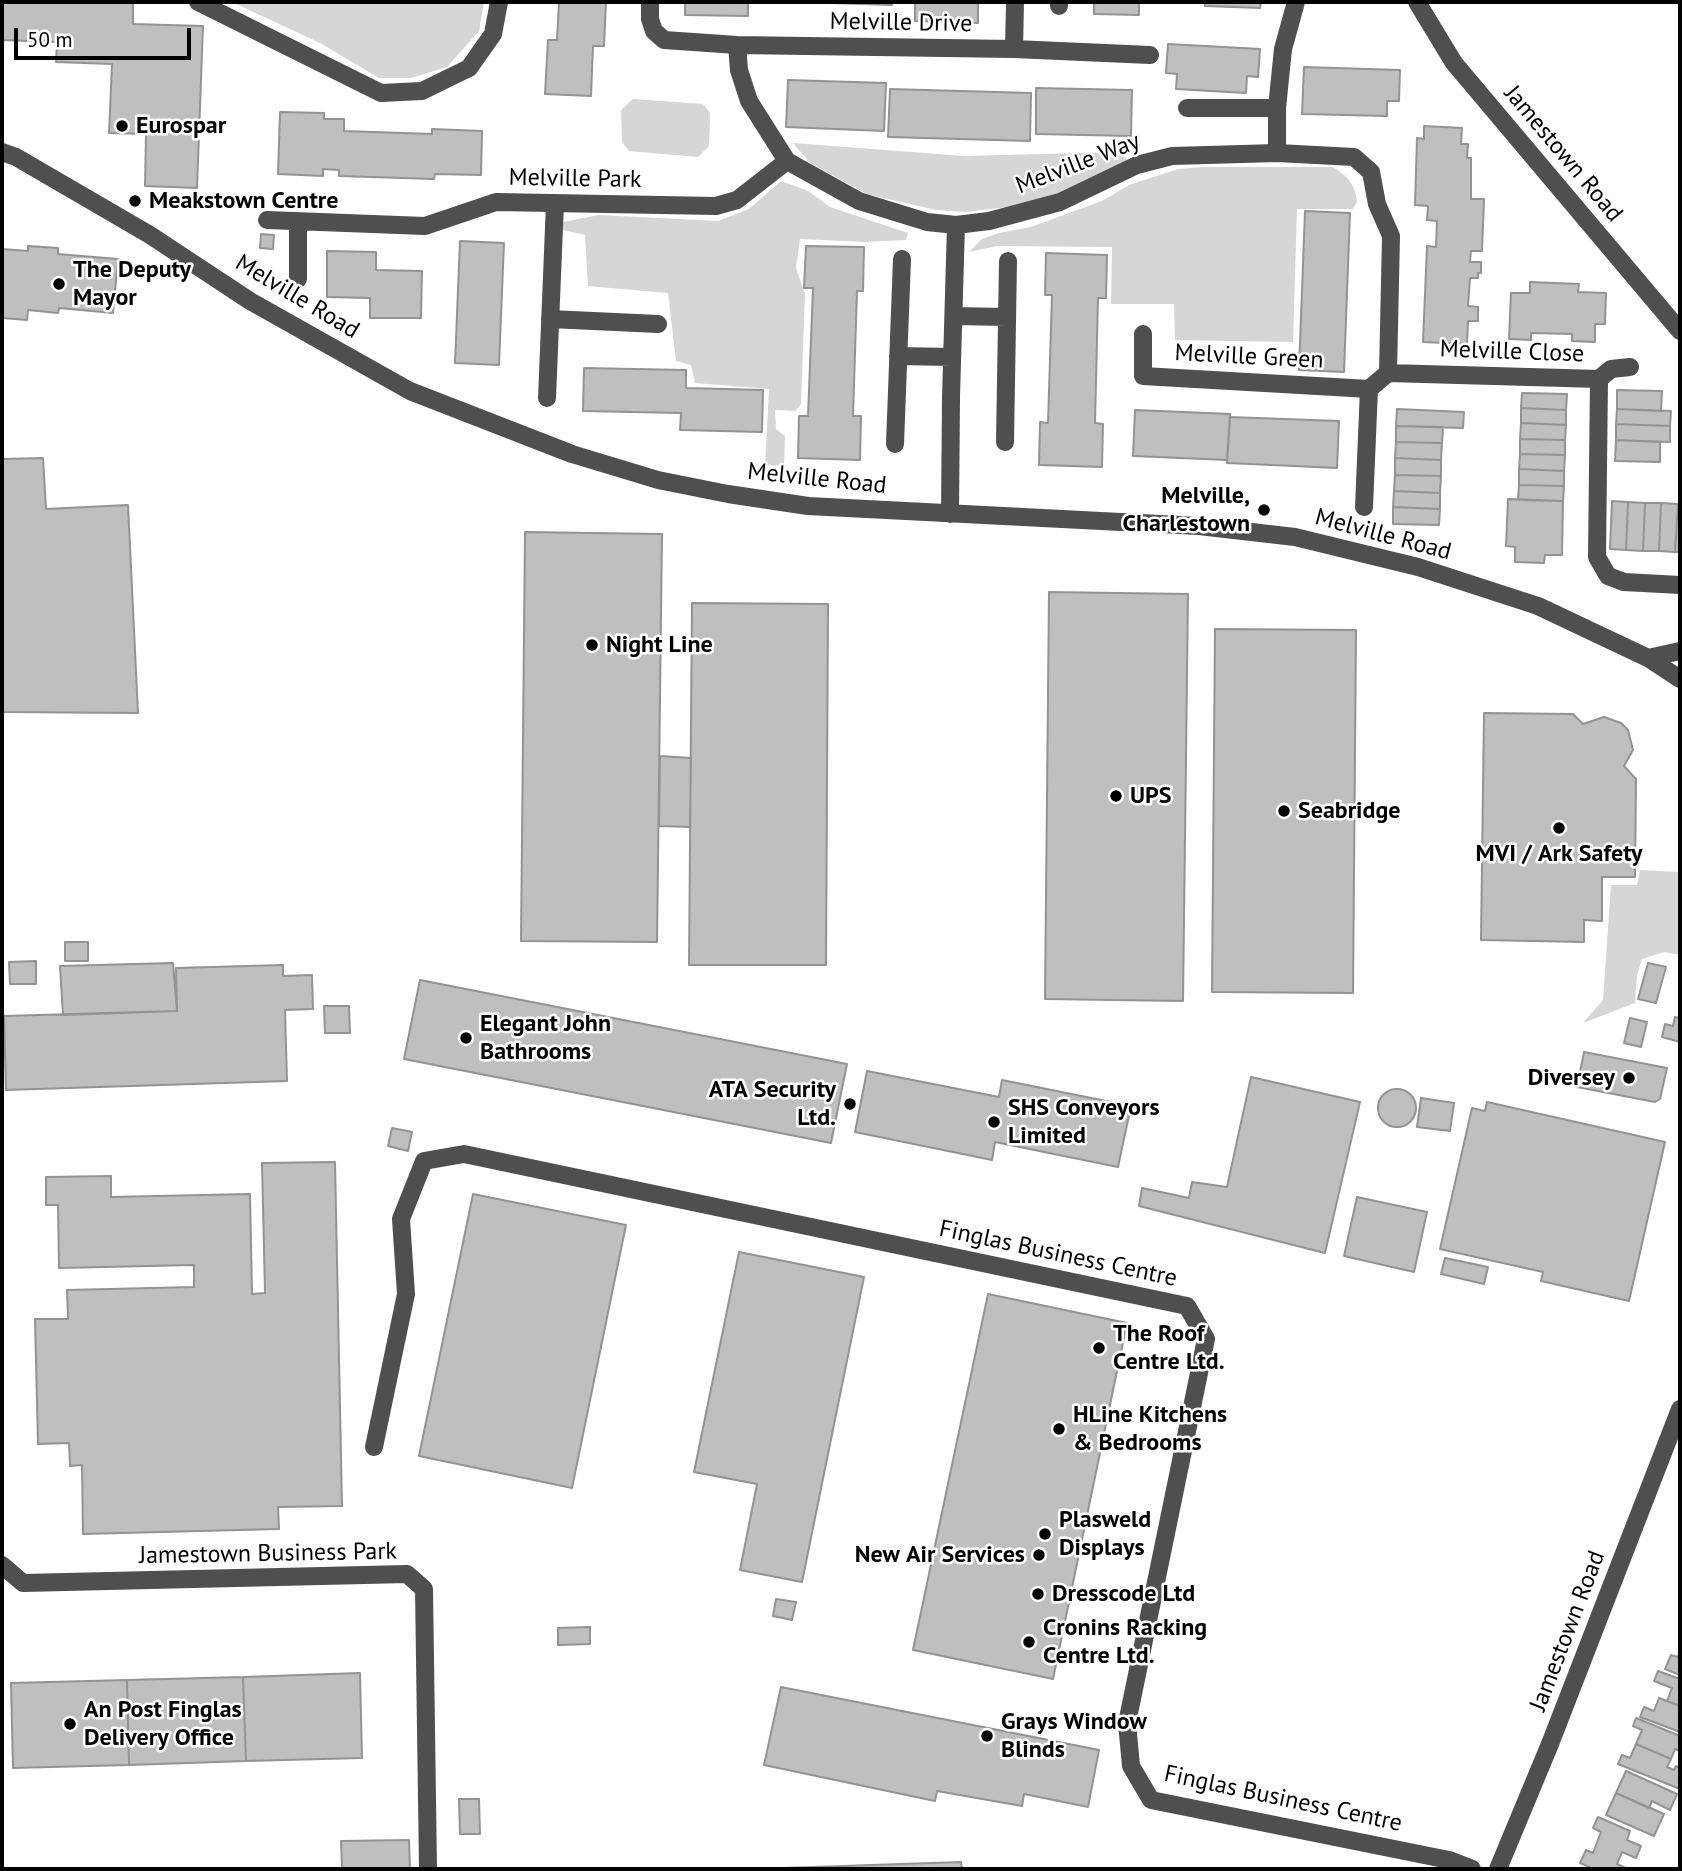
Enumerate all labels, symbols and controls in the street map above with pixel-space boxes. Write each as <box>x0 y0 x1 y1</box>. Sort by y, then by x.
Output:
street label: Melville Drive <box>829 7 973 39</box>
scale bar <box>18 14 194 58</box>
text: 50 m <box>27 26 73 53</box>
street label: Jamestown Road <box>1498 80 1628 228</box>
place label: Eurospar <box>136 112 226 140</box>
marker: Eurospar <box>114 118 130 134</box>
street label: Melville Way <box>1012 127 1144 201</box>
street label: Melville Park <box>508 163 642 195</box>
place label: Meakstown Centre <box>149 187 338 215</box>
marker: Meakstown Centre <box>127 193 143 209</box>
street label: Melville Road <box>230 249 364 345</box>
place label: The Deputy Mayor <box>73 256 191 312</box>
marker: The Deputy Mayor <box>51 276 67 292</box>
street label: Melville Close <box>1439 335 1585 369</box>
street label: Melville Green <box>1174 339 1324 375</box>
street label: Melville Road <box>746 457 888 501</box>
place label: Melville, Charlestown <box>1122 482 1250 538</box>
marker: Melville, Charlestown <box>1256 502 1272 518</box>
street label: Melville Road <box>1312 503 1454 567</box>
place label: Night Line <box>606 631 713 659</box>
marker: Night Line <box>584 637 600 653</box>
place label: UPS <box>1130 782 1171 810</box>
marker: UPS <box>1108 788 1124 804</box>
place label: Seabridge <box>1298 797 1401 825</box>
marker: Seabridge <box>1276 803 1292 819</box>
marker: MVI / Ark Safety <box>1551 820 1567 836</box>
place label: MVI / Ark Safety <box>1476 840 1642 868</box>
place label: Elegant John Bathrooms <box>480 1010 611 1066</box>
marker: Elegant John Bathrooms <box>458 1030 474 1046</box>
place label: Diversey <box>1528 1064 1615 1092</box>
marker: Diversey <box>1621 1070 1637 1086</box>
place label: ATA Security Ltd. <box>709 1076 836 1132</box>
place label: SHS Conveyors Limited <box>1008 1094 1160 1150</box>
marker: ATA Security Ltd. <box>842 1096 858 1112</box>
marker: SHS Conveyors Limited <box>986 1114 1002 1130</box>
street label: Finglas Business Centre <box>936 1215 1180 1293</box>
place label: The Roof Centre Ltd. <box>1113 1320 1225 1376</box>
marker: The Roof Centre Ltd. <box>1091 1340 1107 1356</box>
place label: HLine Kitchens & Bedrooms <box>1073 1401 1227 1457</box>
marker: HLine Kitchens & Bedrooms <box>1051 1421 1067 1437</box>
place label: Plasweld Displays <box>1059 1506 1151 1562</box>
marker: Plasweld Displays <box>1037 1526 1053 1542</box>
street label: Jamestown Business Park <box>139 1537 397 1571</box>
place label: New Air Services <box>855 1541 1025 1569</box>
marker: New Air Services <box>1031 1547 1047 1563</box>
street label: Jamestown Road <box>1524 1547 1612 1715</box>
place label: Dresscode Ltd <box>1052 1580 1195 1608</box>
marker: Dresscode Ltd <box>1030 1586 1046 1602</box>
place label: Cronins Racking Centre Ltd. <box>1043 1614 1207 1670</box>
marker: Cronins Racking Centre Ltd. <box>1021 1634 1037 1650</box>
place label: An Post Finglas Delivery Office <box>84 1696 242 1752</box>
place label: Grays Window Blinds <box>1001 1708 1147 1764</box>
marker: An Post Finglas Delivery Office <box>62 1716 78 1732</box>
marker: Grays Window Blinds <box>979 1728 995 1744</box>
street label: Finglas Business Centre <box>1161 1760 1405 1838</box>

